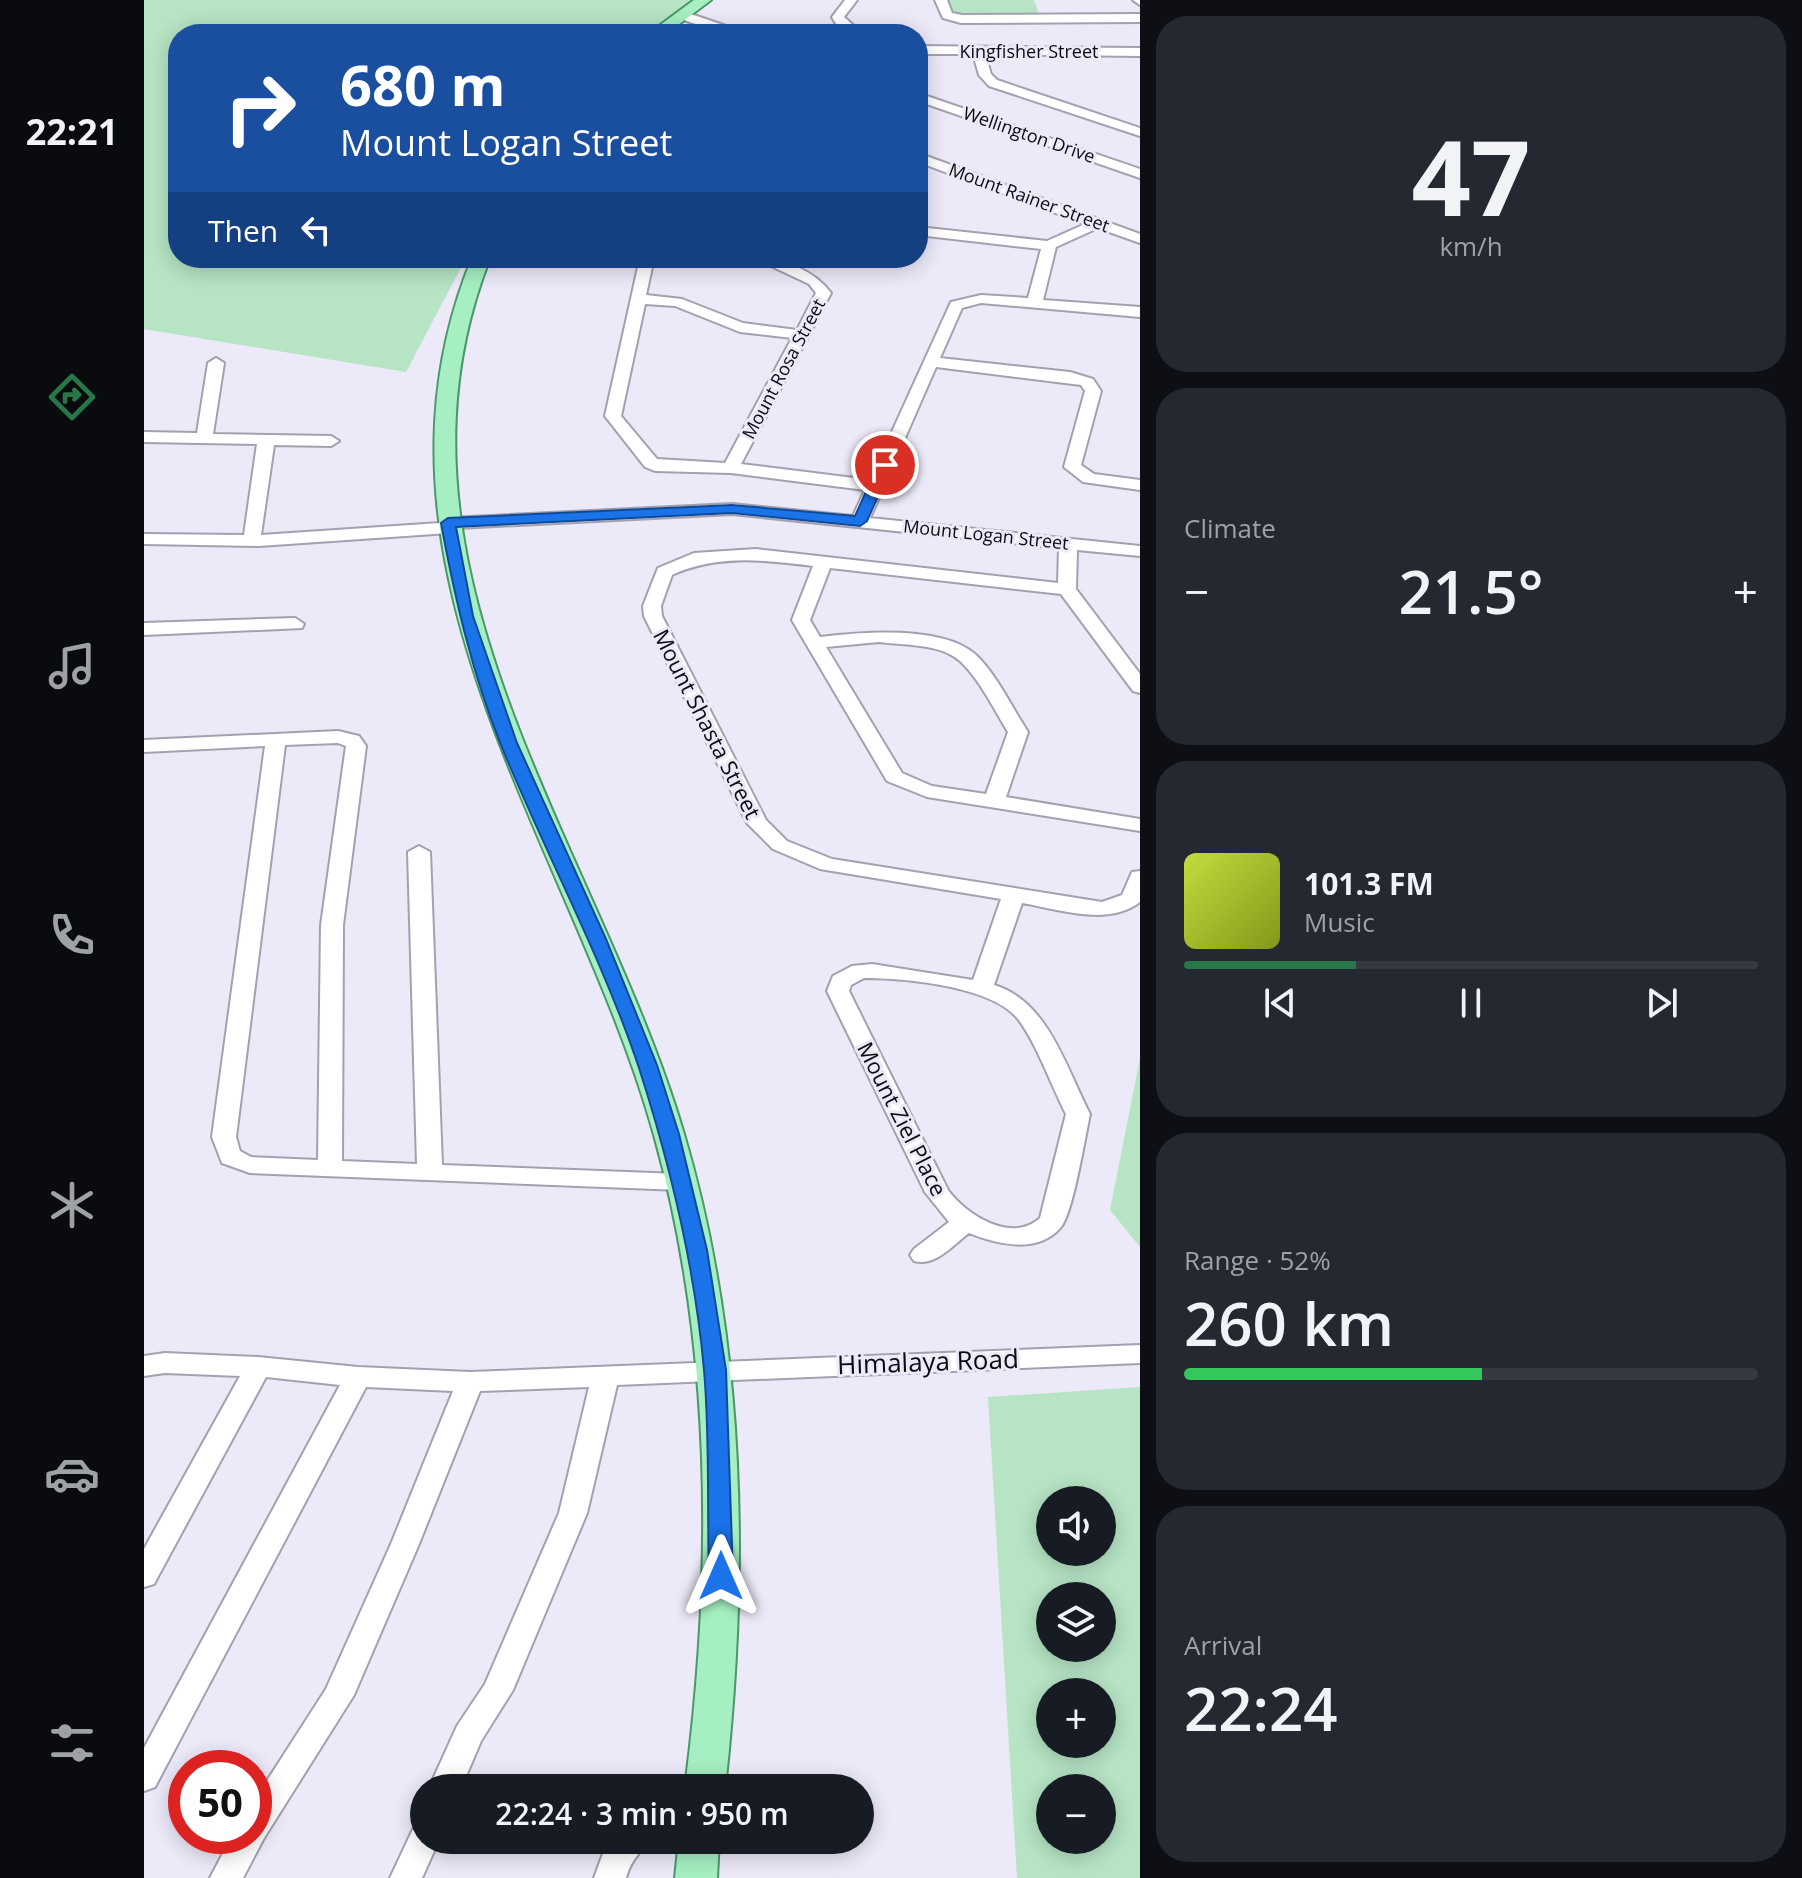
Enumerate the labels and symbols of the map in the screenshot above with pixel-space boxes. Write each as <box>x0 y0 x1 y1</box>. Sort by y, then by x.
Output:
street label: Kingfisher Street <box>959 39 1099 63</box>
street label: Wellington Drive <box>960 100 1099 168</box>
street label: Mount Rainer Street <box>946 157 1113 237</box>
street label: Mount Rosa Street <box>736 294 830 443</box>
pin <box>851 431 919 499</box>
street label: Mount Logan Street <box>902 513 1070 555</box>
street label: Mount Shasta Street <box>647 624 769 824</box>
street label: Mount Ziel Place <box>851 1036 955 1201</box>
street label: Himalaya Road <box>837 1340 1019 1382</box>
position arrow <box>679 1534 763 1618</box>
speed limit sign: 50 <box>168 1750 272 1854</box>

